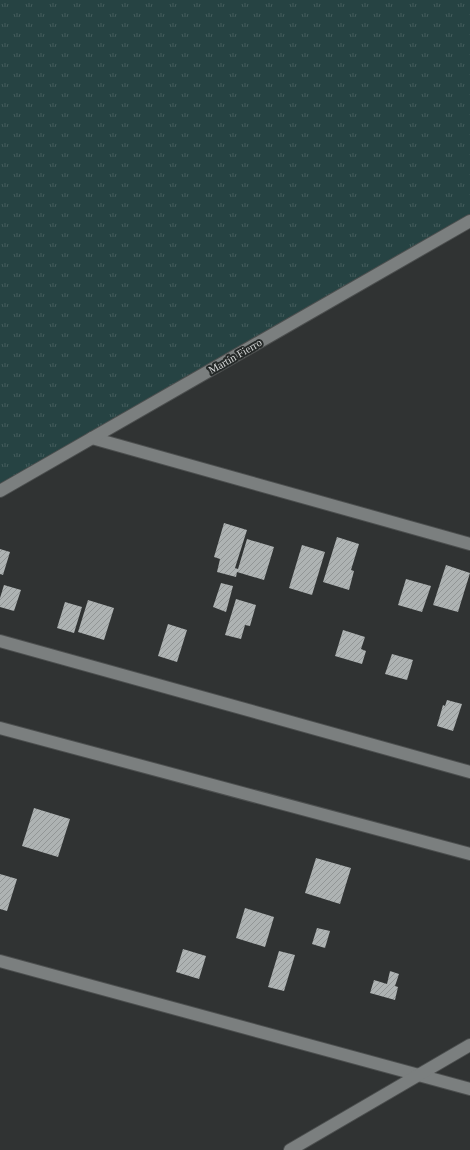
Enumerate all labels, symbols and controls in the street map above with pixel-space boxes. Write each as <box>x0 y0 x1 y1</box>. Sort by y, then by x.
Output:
street label: Martín Fierro <box>206 336 264 376</box>

